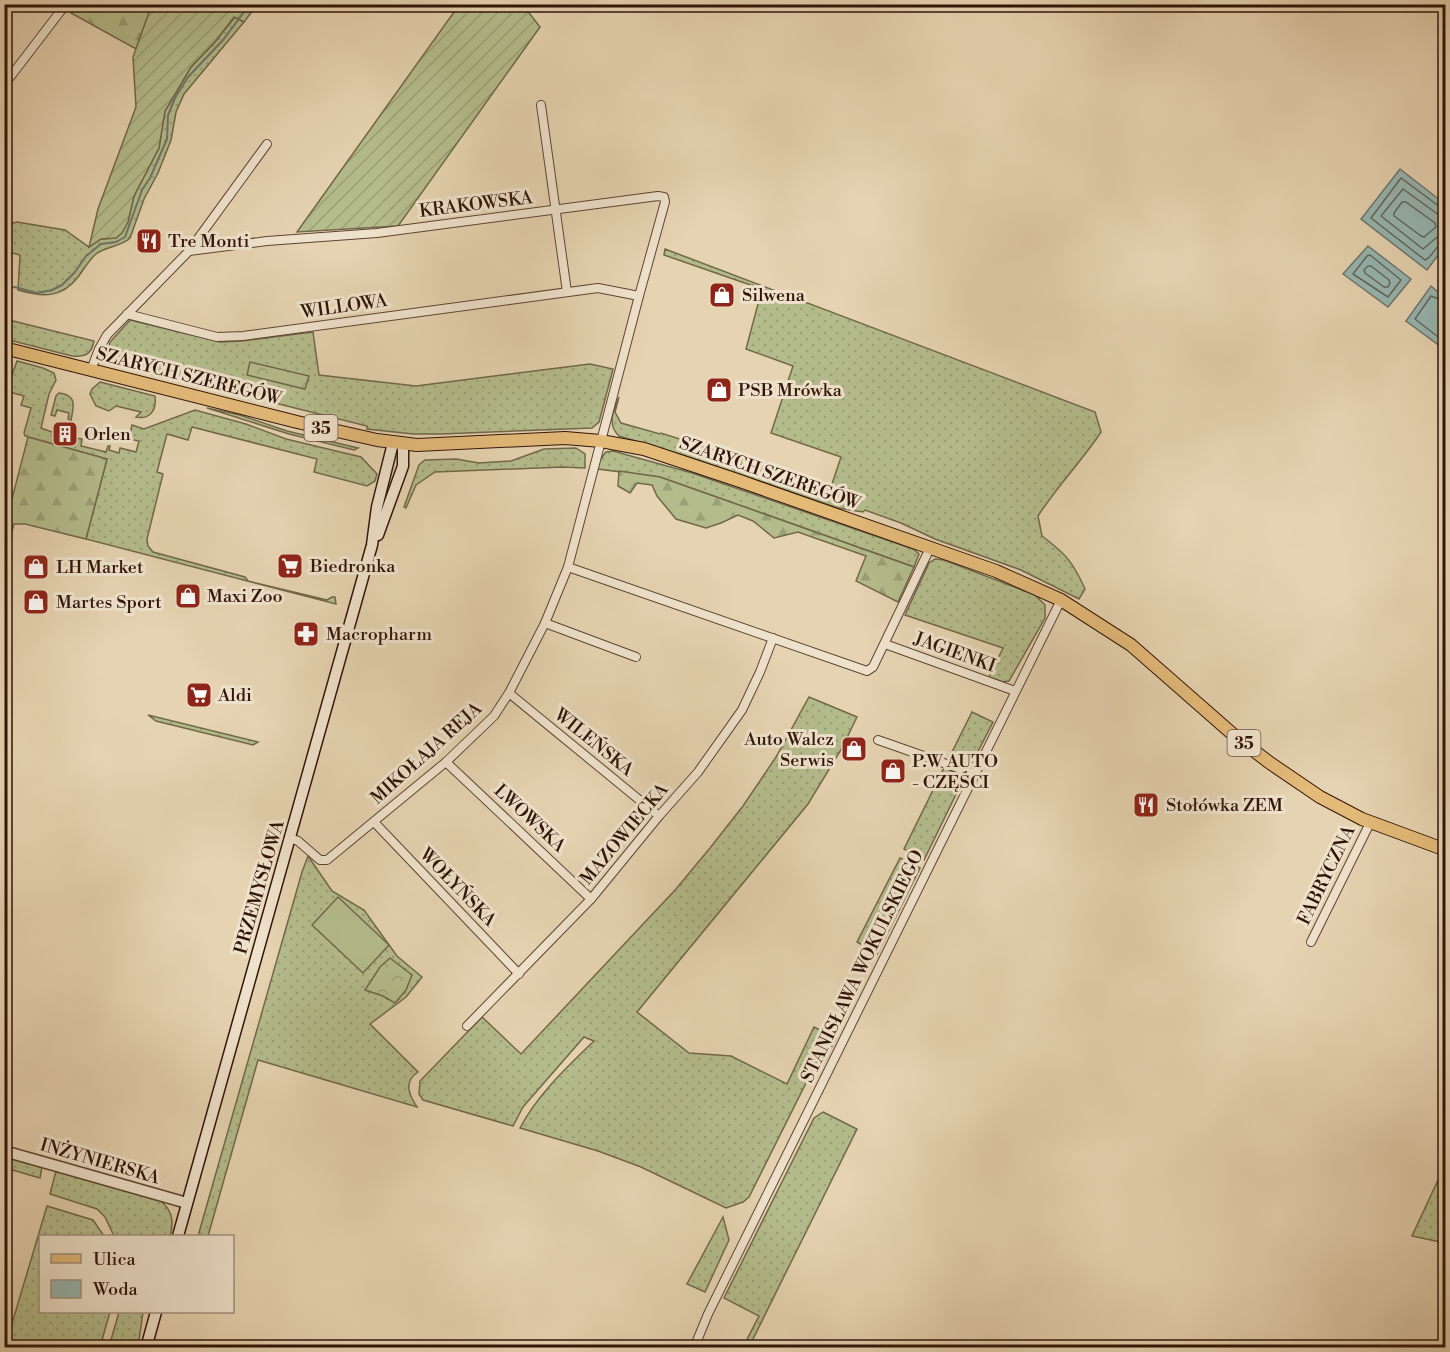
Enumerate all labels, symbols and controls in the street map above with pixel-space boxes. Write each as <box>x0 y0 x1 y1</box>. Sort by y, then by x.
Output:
street label: KRAKOWSKA <box>418 186 535 223</box>
restaurant icon: Tre Monti <box>134 226 164 256</box>
place label: Tre Monti <box>168 230 249 253</box>
shop icon: Silwena <box>707 280 737 310</box>
place label: Silwena <box>742 284 806 307</box>
street label: WILLOWA <box>298 289 389 324</box>
street label: SZARYCH SZEREGÓW <box>94 342 285 411</box>
shop icon: PSB Mrówka <box>704 375 734 405</box>
place label: PSB Mrówka <box>738 379 843 402</box>
road number: 35 <box>304 415 338 441</box>
building icon: Orlen <box>50 419 80 449</box>
place label: Orlen <box>84 423 131 446</box>
street label: SZARYCH SZEREGÓW <box>676 432 864 516</box>
supermarket icon: Biedronka <box>275 551 305 581</box>
shop icon: LH Market <box>21 552 51 582</box>
place label: Biedronka <box>309 555 396 578</box>
place label: LH Market <box>56 556 144 579</box>
shop icon: Maxi Zoo <box>173 581 203 611</box>
place label: Maxi Zoo <box>207 585 283 608</box>
shop icon: Martes Sport <box>21 587 51 617</box>
place label: Martes Sport <box>56 591 162 614</box>
pharmacy icon: Macropharm <box>291 619 321 649</box>
place label: Macropharm <box>326 623 432 646</box>
street label: JAGIENKI <box>910 627 999 678</box>
supermarket icon: Aldi <box>184 680 214 710</box>
place label: Aldi <box>217 684 252 707</box>
street label: MIKOŁAJA REJA <box>366 697 487 809</box>
street label: WILEŃSKA <box>548 703 639 782</box>
place label: Auto Walcz Serwis <box>743 728 834 772</box>
road number: 35 <box>1228 730 1260 756</box>
shop icon: Auto Walcz Serwis <box>839 734 869 764</box>
place label: P.W AUTO - CZĘŚCI <box>912 750 998 794</box>
shop icon: P.W AUTO - CZĘŚCI <box>878 756 908 786</box>
street label: MAZOWIECKA <box>575 778 674 890</box>
street label: LWOWSKA <box>489 779 571 858</box>
restaurant icon: Stołówka ZEM <box>1131 790 1161 820</box>
place label: Stołówka ZEM <box>1166 794 1283 817</box>
street label: PRZEMYSŁOWA <box>229 817 290 957</box>
street label: FABRYCZNA <box>1292 821 1361 929</box>
street label: WOŁYŃSKA <box>414 842 501 932</box>
street label: STANISŁAWA WOKULSKIEGO <box>796 846 929 1086</box>
street label: INŻYNIERSKA <box>37 1133 163 1190</box>
legend <box>39 1235 234 1313</box>
text: Ulica <box>93 1248 137 1271</box>
text: Woda <box>92 1278 138 1301</box>

